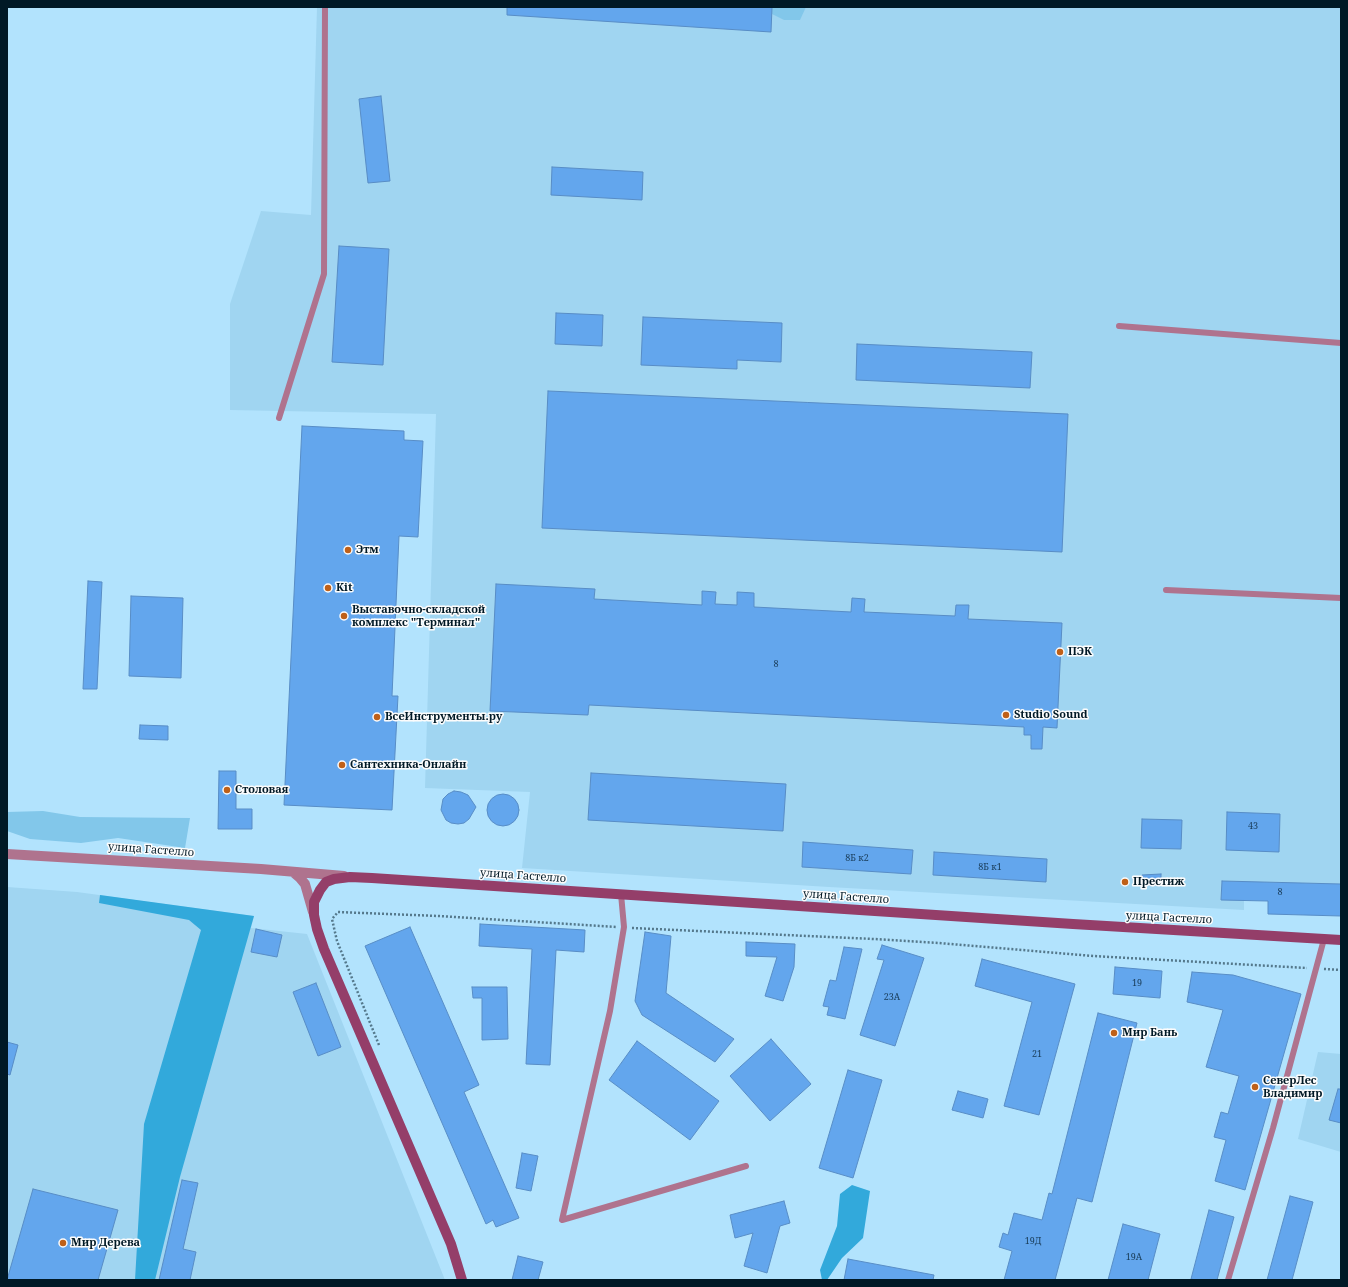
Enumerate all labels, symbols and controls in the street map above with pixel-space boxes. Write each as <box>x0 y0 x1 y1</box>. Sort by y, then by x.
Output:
place label: Этм <box>356 543 379 557</box>
marker: Этм <box>343 545 353 555</box>
place label: Kit <box>336 581 352 595</box>
marker: Kit <box>323 583 333 593</box>
place label: Выставочно-складской комплекс "Терминал" <box>352 603 485 629</box>
marker: Выставочно-складской комплекс "Терминал" <box>339 611 349 621</box>
place label: ПЭК <box>1068 645 1092 659</box>
marker: ПЭК <box>1055 647 1065 657</box>
house number: 8 <box>773 659 779 669</box>
place label: Studio Sound <box>1014 708 1088 722</box>
place label: ВсеИнструменты.ру <box>385 710 502 724</box>
marker: Studio Sound <box>1001 710 1011 720</box>
marker: ВсеИнструменты.ру <box>372 712 382 722</box>
place label: Сантехника-Онлайн <box>350 758 466 772</box>
marker: Сантехника-Онлайн <box>337 760 347 770</box>
place label: Столовая <box>235 783 288 797</box>
marker: Столовая <box>222 785 232 795</box>
house number: 43 <box>1248 821 1258 831</box>
street label: улица Гастелло <box>108 840 194 860</box>
house number: 8Б к2 <box>845 853 869 863</box>
house number: 8Б к1 <box>978 862 1002 872</box>
street label: улица Гастелло <box>480 866 566 886</box>
place label: Престиж <box>1133 875 1184 889</box>
marker: Престиж <box>1120 877 1130 887</box>
street label: улица Гастелло <box>803 887 889 907</box>
house number: 8 <box>1277 887 1283 897</box>
street label: улица Гастелло <box>1126 909 1212 927</box>
house number: 19 <box>1132 978 1142 988</box>
house number: 23А <box>884 992 900 1002</box>
place label: Мир Бань <box>1122 1026 1177 1040</box>
marker: Мир Бань <box>1109 1028 1119 1038</box>
house number: 21 <box>1032 1049 1042 1059</box>
place label: СеверЛес Владимир <box>1263 1074 1322 1100</box>
marker: СеверЛес Владимир <box>1250 1082 1260 1092</box>
place label: Мир Дерева <box>71 1236 140 1250</box>
house number: 19Д <box>1025 1236 1041 1246</box>
marker: Мир Дерева <box>58 1238 68 1248</box>
house number: 19А <box>1126 1252 1142 1262</box>

